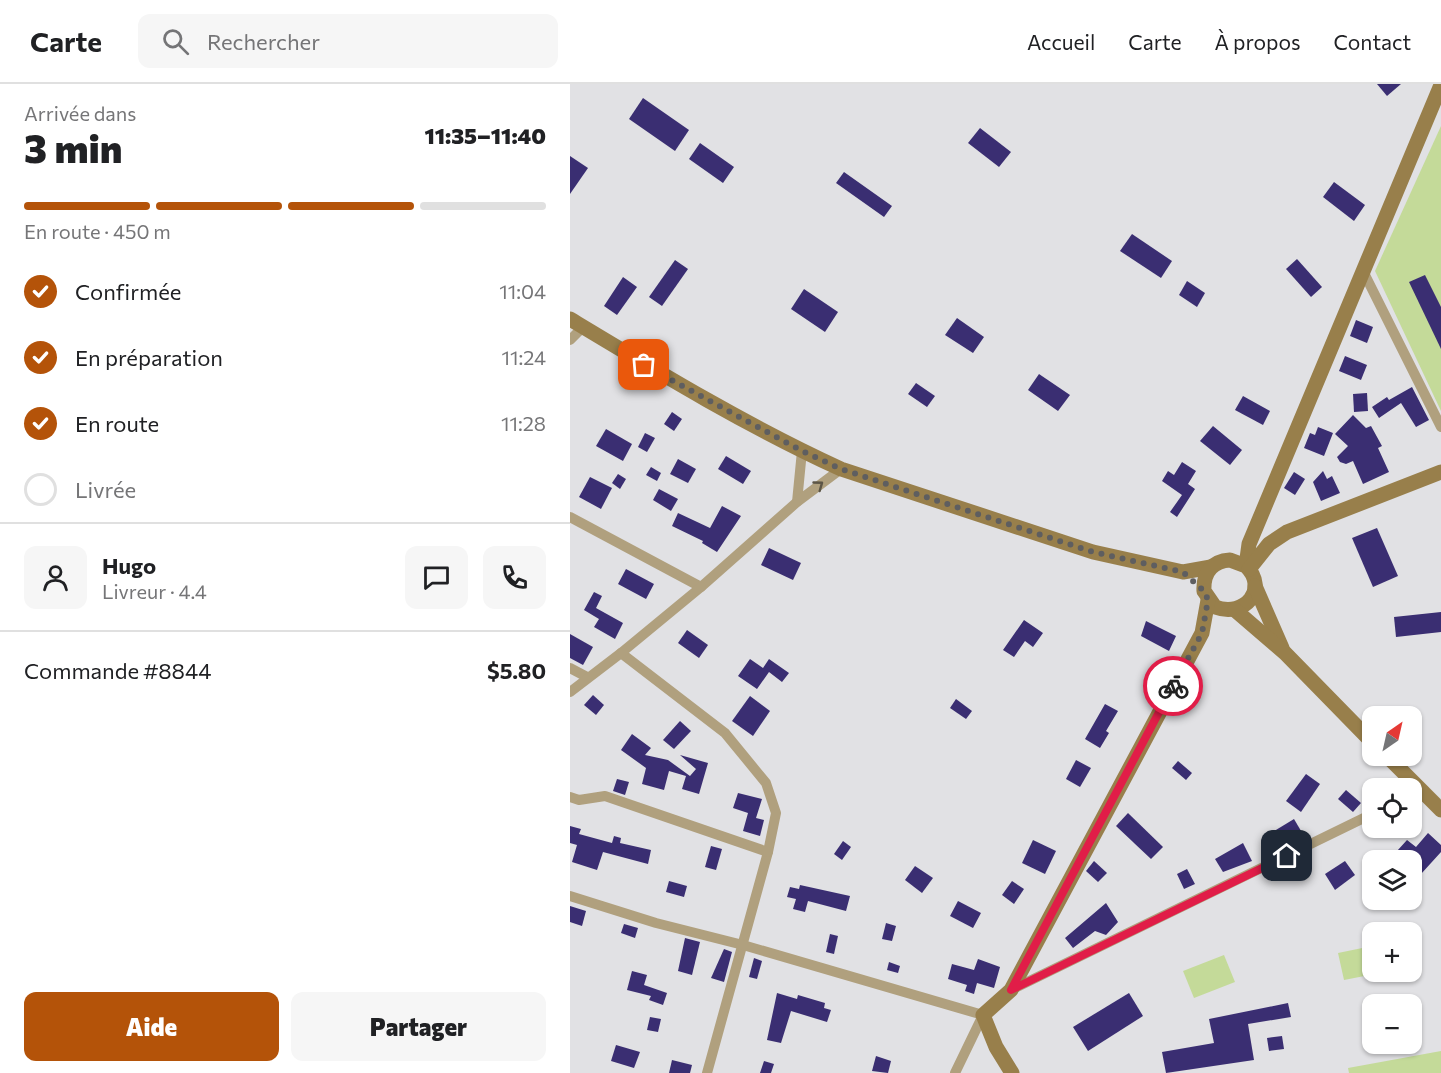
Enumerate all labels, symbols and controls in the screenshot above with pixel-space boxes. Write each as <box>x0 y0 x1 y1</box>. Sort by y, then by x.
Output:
search box <box>138 14 558 68</box>
text: Carte <box>30 24 102 58</box>
icon: search <box>159 25 192 58</box>
text: Rechercher <box>207 28 320 55</box>
text: Accueil <box>1027 29 1095 54</box>
text: Carte <box>1128 29 1182 54</box>
text: À propos <box>1215 29 1300 54</box>
text: Contact <box>1333 29 1411 54</box>
text: Arrivée dans <box>24 101 136 125</box>
text: 11:35–11:40 <box>424 122 546 149</box>
text: 3 min <box>24 123 122 171</box>
text: En route · 450 m <box>24 219 171 243</box>
icon: check <box>24 275 57 308</box>
text: Confirmée <box>75 278 181 305</box>
text: 11:04 <box>499 279 546 303</box>
pin <box>618 339 669 390</box>
icon: check <box>24 341 57 374</box>
text: En préparation <box>75 344 223 371</box>
text: 11:24 <box>501 345 546 369</box>
icon: bag <box>627 348 660 381</box>
icon: check <box>24 407 57 440</box>
text: En route <box>75 410 159 437</box>
text: 11:28 <box>501 411 546 435</box>
text: Livrée <box>75 476 136 503</box>
one-way arrow <box>812 482 823 493</box>
button: person <box>24 546 87 609</box>
button: chat <box>405 546 468 609</box>
button: phone <box>483 546 546 609</box>
text: Hugo <box>102 552 156 579</box>
text: Livreur · 4.4 <box>102 579 207 603</box>
courier <box>1143 656 1203 716</box>
text: Commande #8844 <box>24 657 211 684</box>
text: $5.80 <box>487 657 546 684</box>
icon: bike <box>1157 670 1190 703</box>
north arrow <box>1362 706 1422 766</box>
map controls <box>1362 706 1422 1054</box>
button: locate <box>1362 778 1422 838</box>
pin <box>1261 830 1312 881</box>
icon: home <box>1270 839 1303 872</box>
button: layers <box>1362 850 1422 910</box>
button: + <box>1362 922 1422 982</box>
button: Aide <box>24 992 279 1061</box>
button: Partager <box>291 992 546 1061</box>
button: − <box>1362 994 1422 1054</box>

